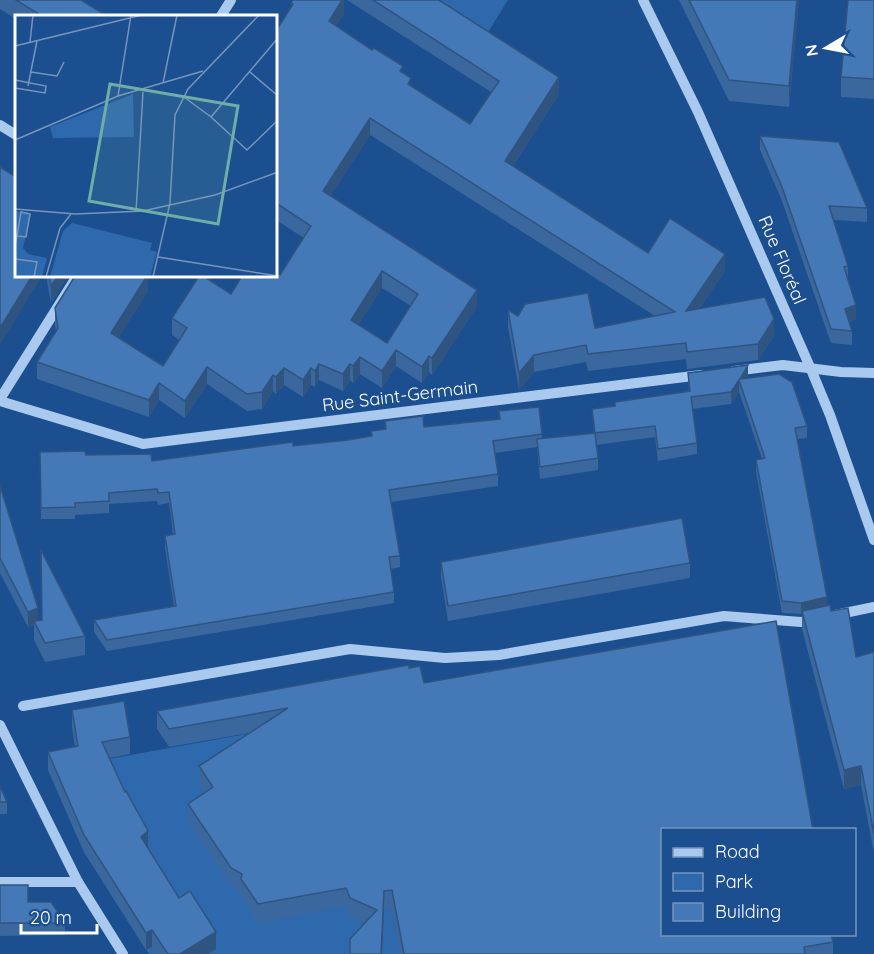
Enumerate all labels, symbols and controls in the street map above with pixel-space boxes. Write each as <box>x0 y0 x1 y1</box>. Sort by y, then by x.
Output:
inset map <box>15 15 278 278</box>
north arrow <box>796 18 856 78</box>
text: N <box>800 43 822 58</box>
street label: Rue Floréal <box>753 212 811 308</box>
street label: Rue Saint-Germain <box>321 375 479 416</box>
legend <box>661 828 856 936</box>
text: Road <box>715 840 760 863</box>
text: Park <box>715 870 753 893</box>
scale bar <box>21 897 98 935</box>
text: Building <box>715 900 781 923</box>
text: 20 m <box>30 906 72 929</box>

